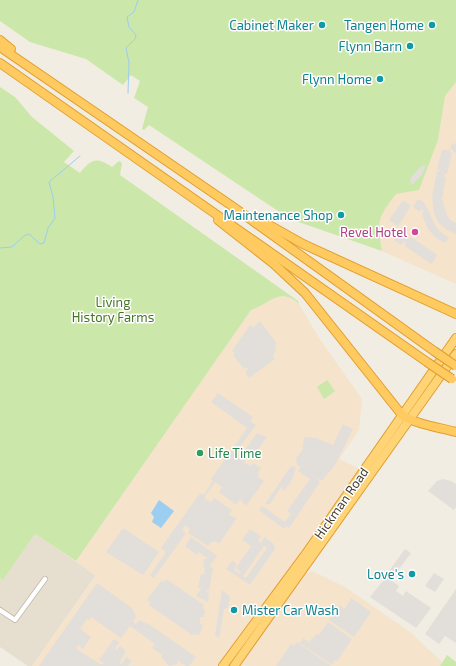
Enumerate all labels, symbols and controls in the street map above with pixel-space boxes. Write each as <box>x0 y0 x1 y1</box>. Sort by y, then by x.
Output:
place label: Cabinet Maker <box>229 17 314 33</box>
place label: Tangen Home <box>344 17 424 33</box>
marker: Cabinet Maker <box>317 20 327 30</box>
marker: Tangen Home <box>427 20 437 30</box>
place label: Flynn Barn <box>339 38 402 54</box>
marker: Flynn Barn <box>405 41 415 51</box>
place label: Flynn Home <box>302 71 372 87</box>
marker: Flynn Home <box>375 74 385 84</box>
place label: Maintenance Shop <box>224 207 333 223</box>
marker: Maintenance Shop <box>336 210 346 220</box>
place label: Revel Hotel <box>340 224 407 240</box>
marker: Revel Hotel <box>410 227 420 237</box>
park label: Living History Farms <box>72 294 154 325</box>
place label: Life Time <box>208 445 261 461</box>
marker: Life Time <box>195 448 205 458</box>
street label: Hickman Road <box>310 464 372 542</box>
place label: Love's <box>367 566 404 582</box>
marker: Love's <box>407 569 417 579</box>
place label: Mister Car Wash <box>242 602 339 618</box>
marker: Mister Car Wash <box>229 605 239 615</box>

